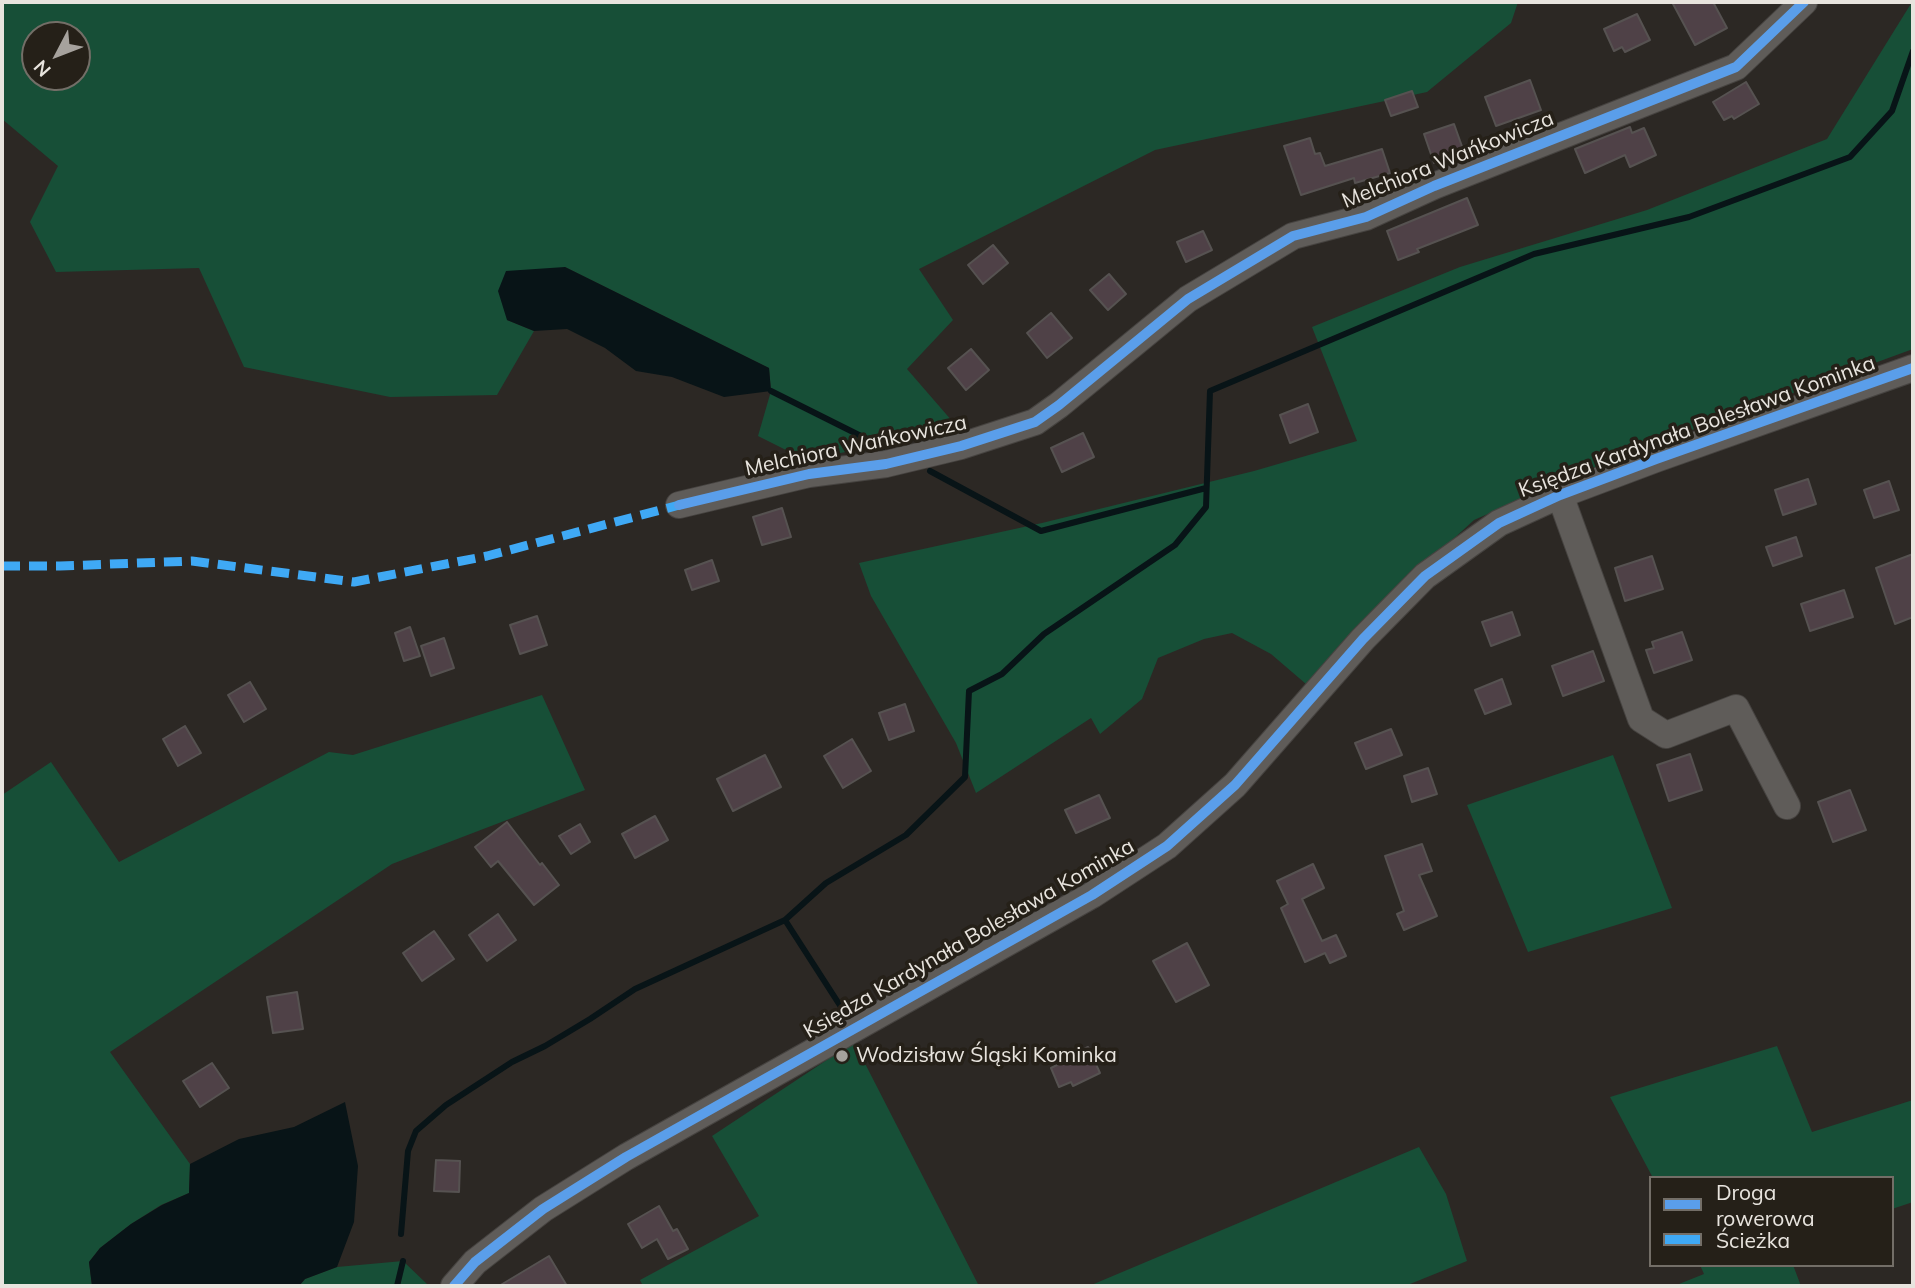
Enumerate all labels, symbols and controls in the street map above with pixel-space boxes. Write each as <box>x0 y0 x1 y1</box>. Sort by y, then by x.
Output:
north arrow <box>21 21 91 91</box>
text: N <box>28 55 56 82</box>
street label: Melchiora Wańkowicza <box>1338 106 1558 214</box>
street label: Księdza Kardynała Bolesława Kominka <box>1515 351 1879 503</box>
street label: Melchiora Wańkowicza <box>743 410 969 482</box>
street label: Księdza Kardynała Bolesława Kominka <box>799 834 1139 1044</box>
place label: Wodzisław Śląski Kominka <box>856 1043 1117 1069</box>
marker: Wodzisław Śląski Kominka <box>834 1048 850 1064</box>
legend <box>1649 1176 1894 1267</box>
text: Droga rowerowa <box>1716 1179 1815 1231</box>
text: Ścieżka <box>1716 1227 1790 1253</box>

